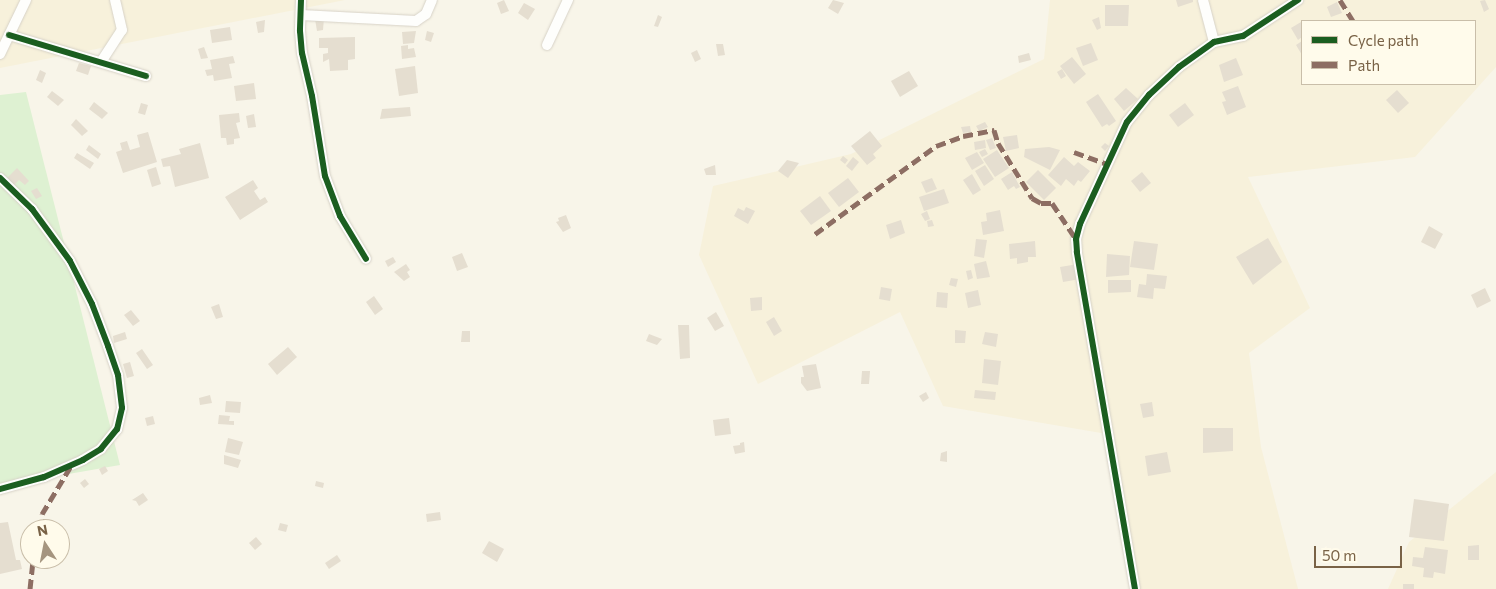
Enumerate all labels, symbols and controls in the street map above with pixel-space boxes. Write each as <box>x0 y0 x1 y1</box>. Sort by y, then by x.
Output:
legend <box>1301 20 1476 85</box>
text: Cycle path <box>1348 31 1419 49</box>
text: Path <box>1348 56 1380 74</box>
north arrow <box>20 519 70 569</box>
text: N <box>35 520 49 539</box>
scale bar <box>1316 536 1404 568</box>
text: 50 m <box>1322 546 1356 564</box>

